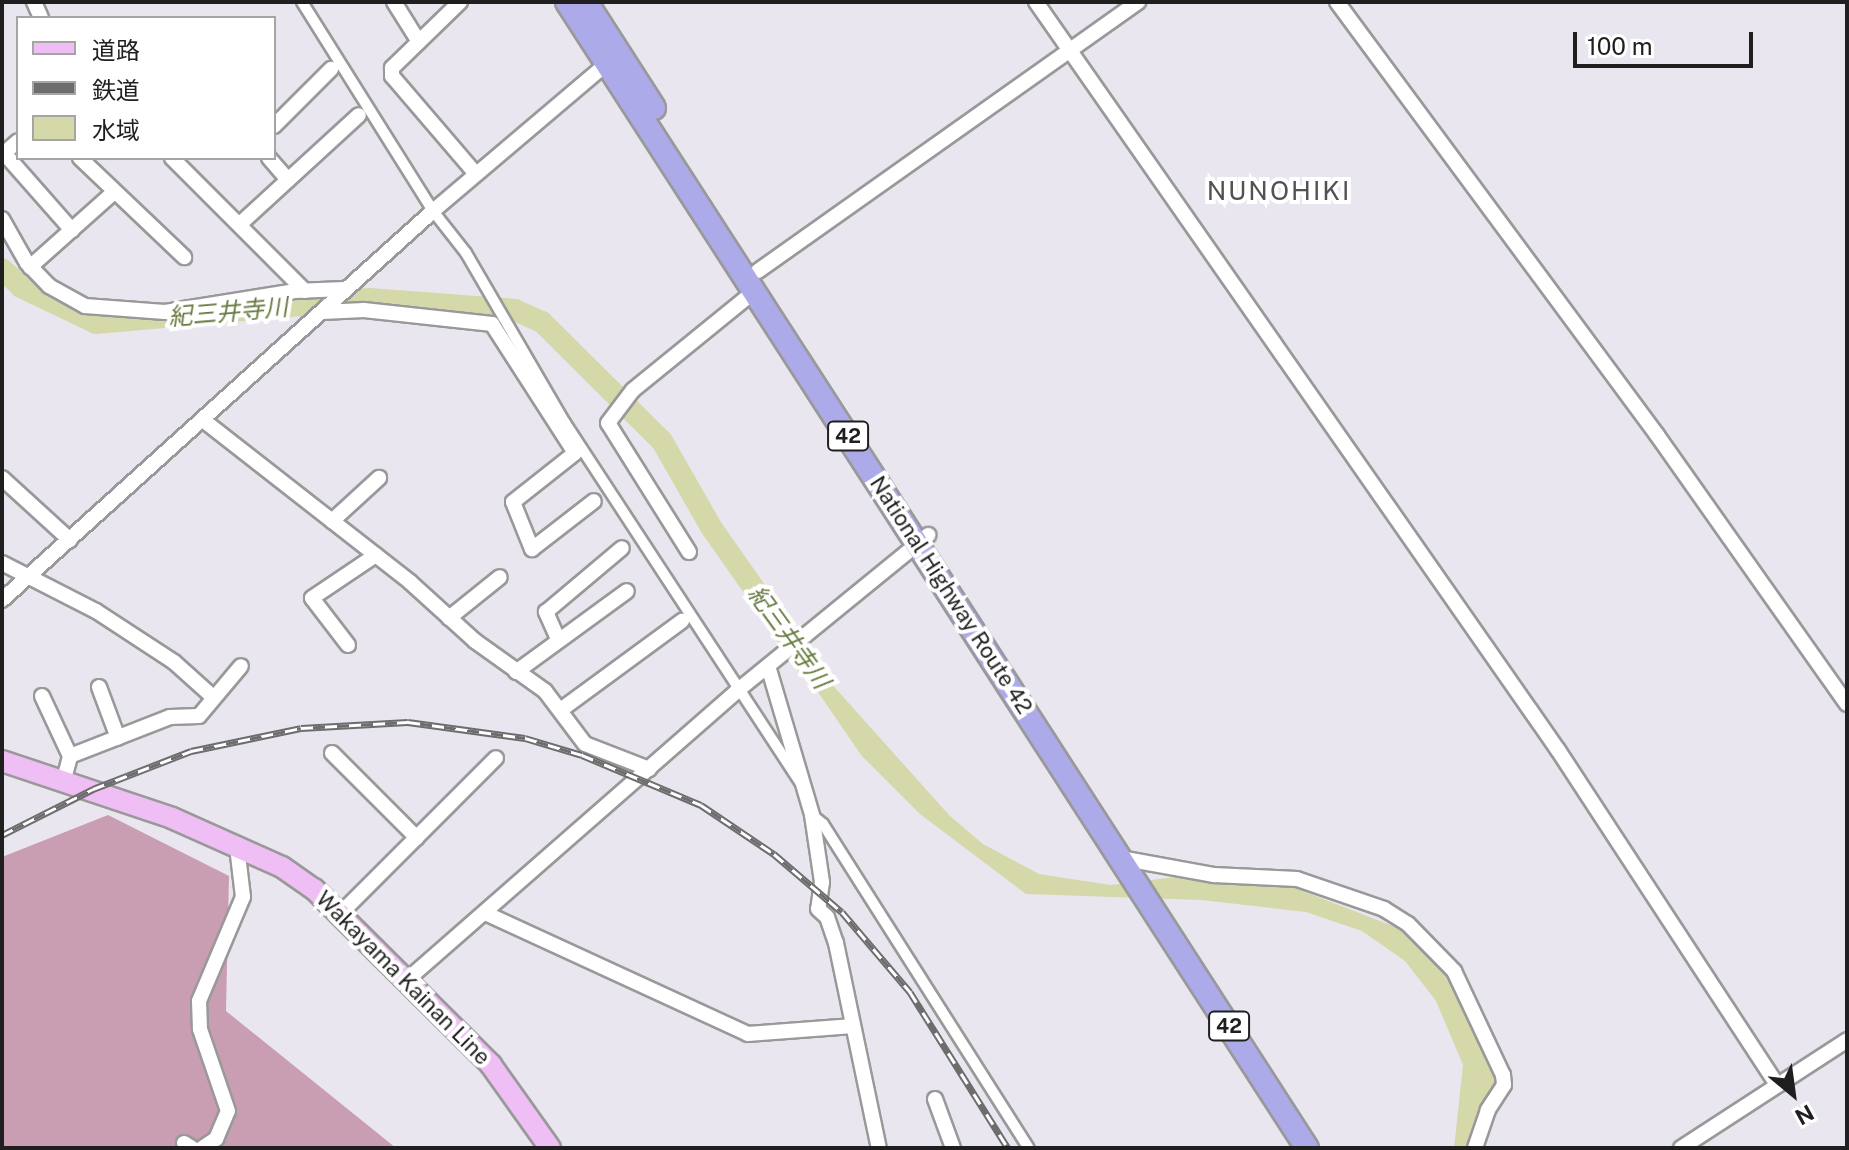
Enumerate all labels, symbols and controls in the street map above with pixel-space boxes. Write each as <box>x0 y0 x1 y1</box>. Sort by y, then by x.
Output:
legend <box>16 16 276 160</box>
scale bar <box>1577 16 1757 66</box>
text: 100 m <box>1587 32 1653 60</box>
text: 道路 <box>92 36 140 64</box>
text: 鉄道 <box>92 76 140 104</box>
text: 水域 <box>92 116 140 144</box>
district label: NUNOHIKI <box>1207 175 1351 207</box>
water label: 紀三井寺川 <box>167 292 289 332</box>
road number: 42 <box>826 420 870 452</box>
street label: National Highway Route 42 <box>864 471 1038 719</box>
water label: 紀三井寺川 <box>742 580 836 694</box>
street label: Wakayama Kainan Line <box>311 886 495 1070</box>
road number: 42 <box>1207 1010 1251 1042</box>
north arrow <box>1753 1054 1833 1134</box>
text: N <box>1791 1099 1818 1131</box>

